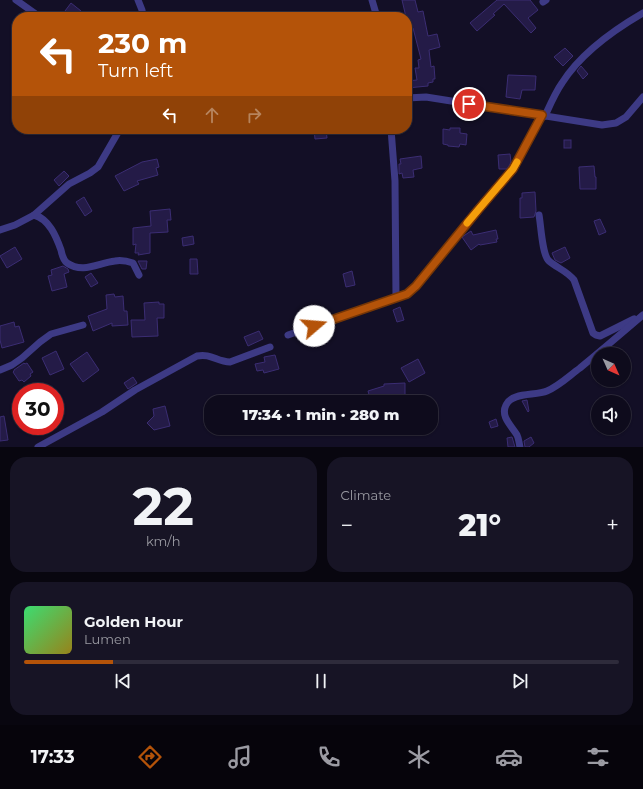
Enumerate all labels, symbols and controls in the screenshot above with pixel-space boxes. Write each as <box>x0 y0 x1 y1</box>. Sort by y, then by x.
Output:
text: 230 m <box>98 26 187 60</box>
icon: left <box>32 28 84 80</box>
text: Turn left <box>98 60 173 82</box>
pin <box>452 87 486 121</box>
icon: arrive <box>458 93 480 115</box>
icon: left <box>159 104 181 126</box>
icon: ahead <box>201 104 223 126</box>
icon: right <box>243 104 265 126</box>
position arrow <box>293 305 335 347</box>
north arrow <box>591 347 631 387</box>
map controls <box>591 347 631 435</box>
speed limit sign: 30 <box>12 383 64 435</box>
button: sound <box>591 395 631 435</box>
text: 17:34 · 1 min · 280 m <box>243 405 399 424</box>
text: 22 <box>133 475 194 538</box>
text: Climate <box>341 487 391 503</box>
text: 21° <box>458 507 501 544</box>
text: − <box>341 512 353 539</box>
text: + <box>606 512 619 539</box>
text: km/h <box>146 533 181 549</box>
text: Golden Hour <box>84 612 183 631</box>
text: Lumen <box>84 631 131 647</box>
icon: previous <box>112 670 134 692</box>
icon: pause <box>310 670 332 692</box>
icon: next <box>509 670 531 692</box>
icon: directions <box>136 743 164 771</box>
icon: music <box>226 743 254 771</box>
icon: phone <box>315 743 343 771</box>
icon: climate <box>405 743 433 771</box>
icon: car <box>495 743 523 771</box>
icon: filters <box>584 743 612 771</box>
text: 17:33 <box>31 746 75 768</box>

